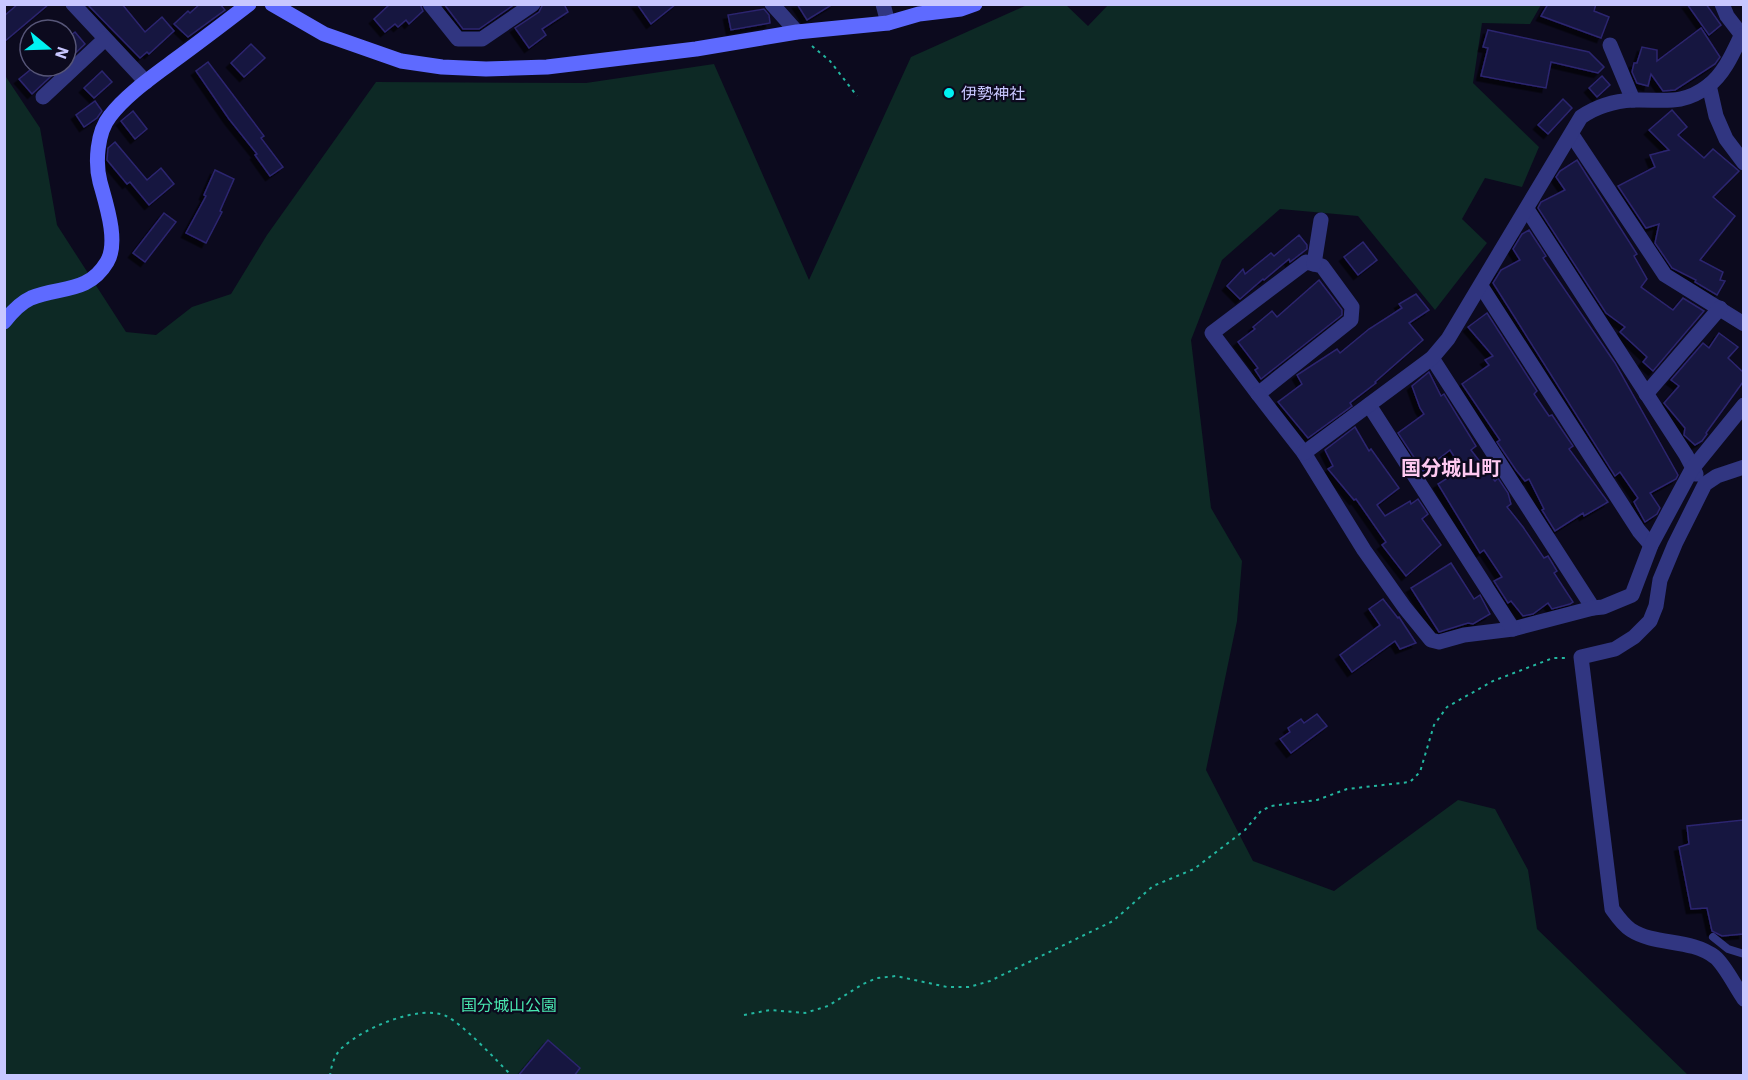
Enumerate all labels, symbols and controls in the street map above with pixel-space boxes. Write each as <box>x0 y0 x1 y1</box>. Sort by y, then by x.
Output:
north arrow <box>18 18 78 78</box>
text: N <box>51 44 74 62</box>
place label: 伊勢神社 <box>961 83 1025 103</box>
marker: 伊勢神社 <box>942 86 956 100</box>
district label: 国分城山町 <box>1401 454 1501 481</box>
park label: 国分城山公園 <box>461 995 557 1015</box>

